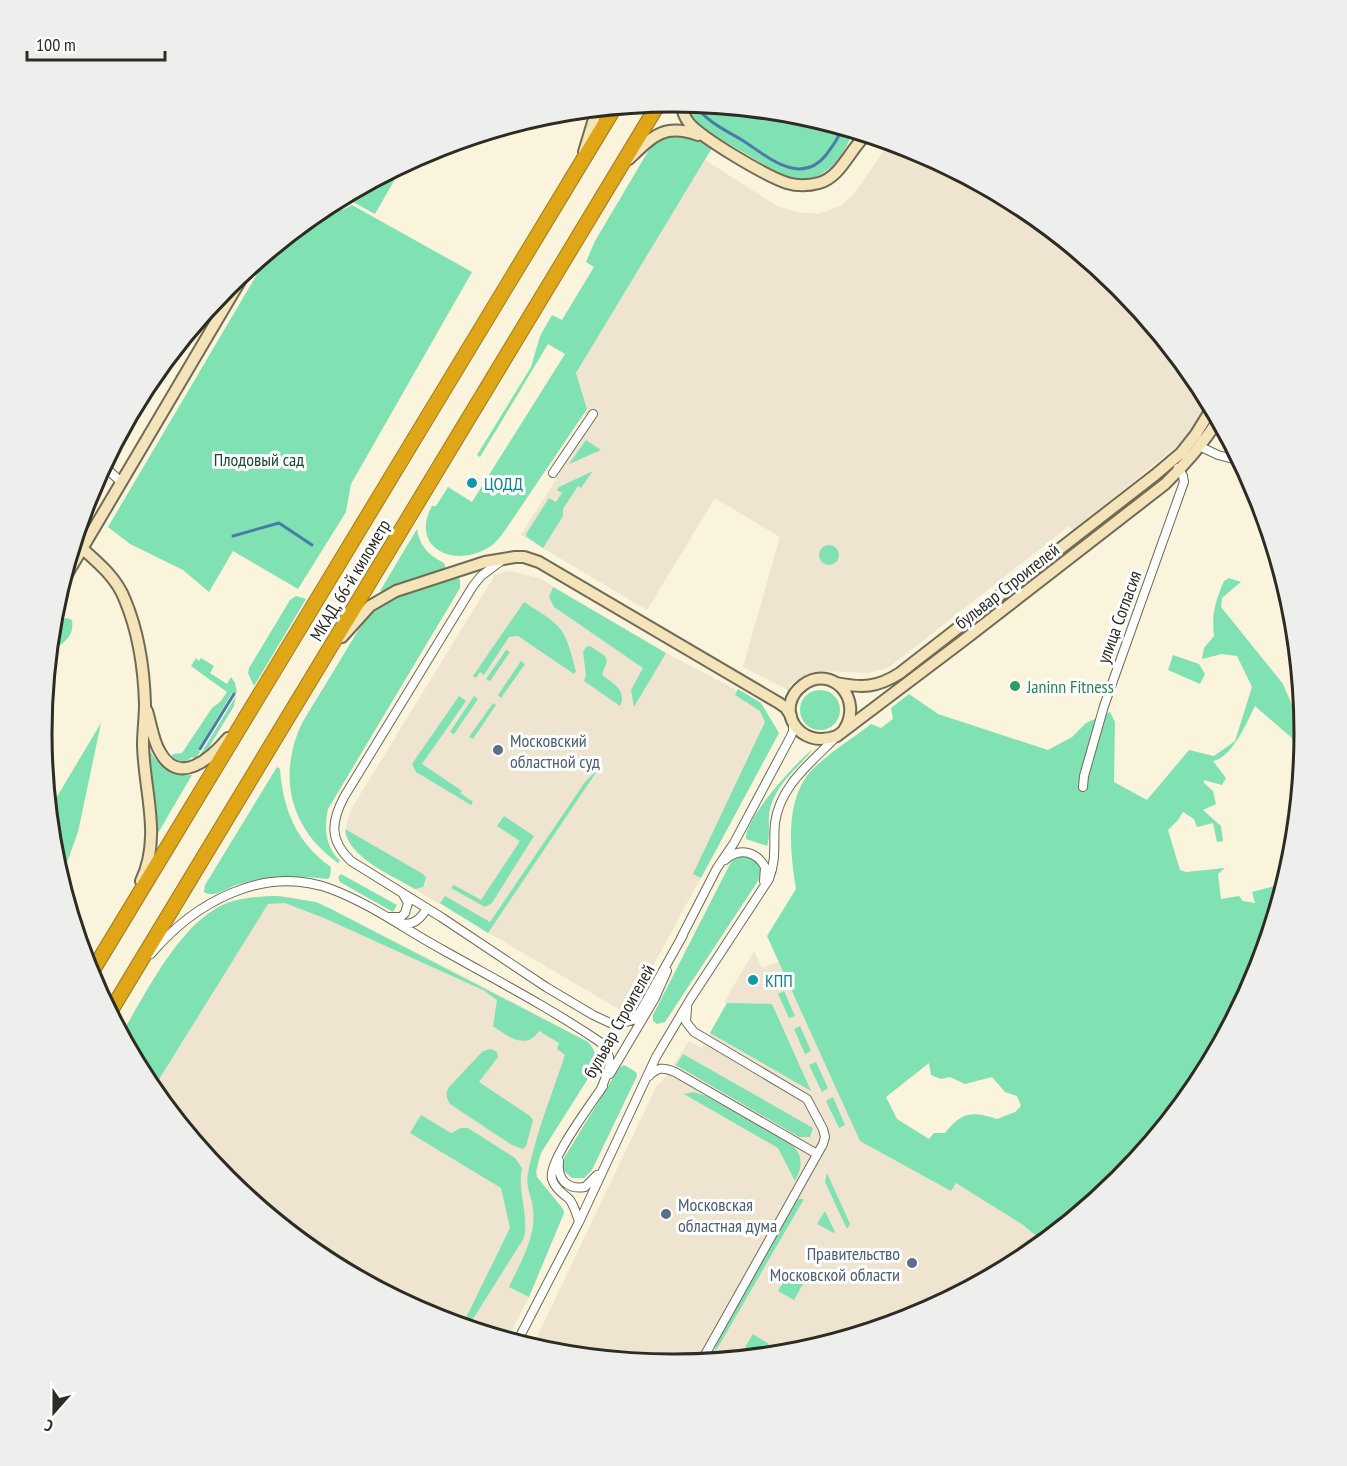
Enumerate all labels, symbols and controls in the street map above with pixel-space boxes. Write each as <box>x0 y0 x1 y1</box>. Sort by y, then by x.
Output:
scale bar <box>27 24 165 62</box>
text: 100 m <box>36 33 76 56</box>
park label: Плодовый сад <box>214 448 304 471</box>
place label: ЦОДД <box>484 472 523 495</box>
marker: ЦОДД <box>465 476 479 490</box>
street label: МКАД, 66-й километр <box>305 515 395 645</box>
street label: бульвар Строителей <box>950 538 1064 634</box>
street label: улица Согласия <box>1092 567 1146 667</box>
place label: Janinn Fitness <box>1026 675 1114 698</box>
marker: Janinn Fitness <box>1008 679 1022 693</box>
place label: Московский областной суд <box>510 729 600 773</box>
marker: Московский областной суд <box>491 743 505 757</box>
street label: бульвар Строителей <box>578 960 660 1082</box>
place label: КПП <box>765 969 793 992</box>
marker: КПП <box>746 973 760 987</box>
place label: Московская областная дума <box>678 1193 777 1237</box>
marker: Московская областная дума <box>659 1207 673 1221</box>
place label: Правительство Московской области <box>770 1242 900 1286</box>
marker: Правительство Московской области <box>905 1256 919 1270</box>
north arrow <box>24 1382 84 1442</box>
text: С <box>41 1415 56 1437</box>

